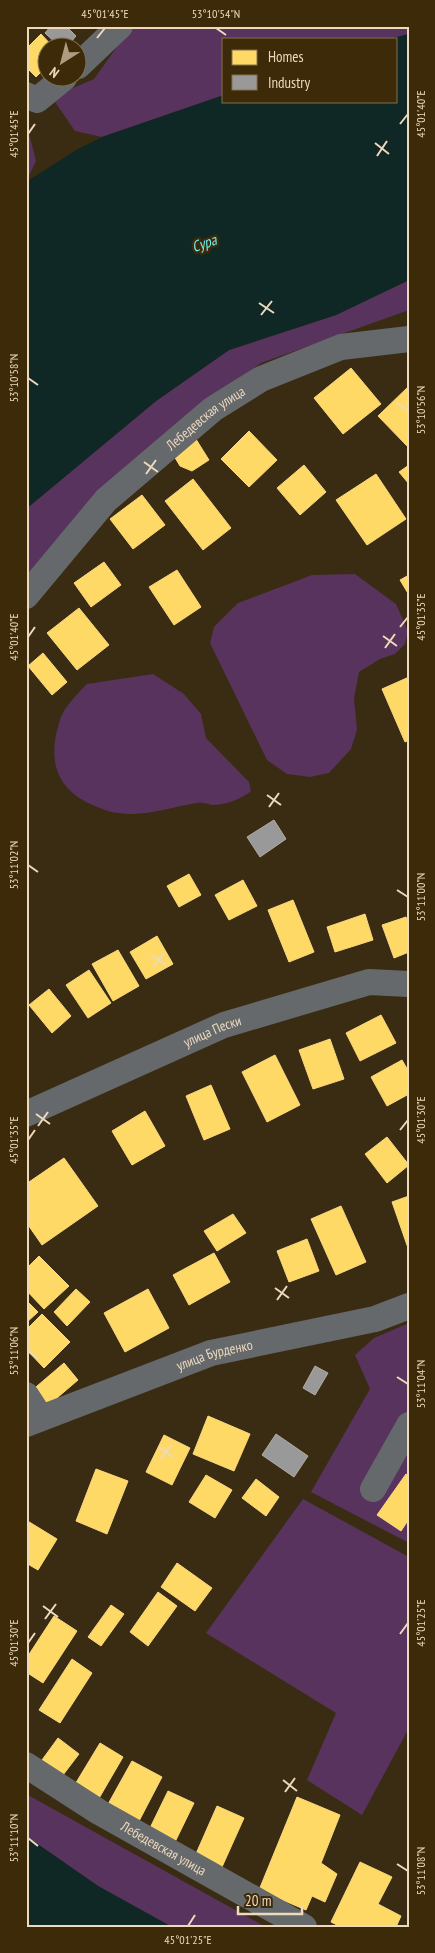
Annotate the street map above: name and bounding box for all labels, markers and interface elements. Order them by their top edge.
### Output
text: 45°01'45"E [81,6,129,21]
text: 53°10'54"N [192,6,240,21]
north arrow [38,38,88,88]
legend [222,38,398,102]
text: Homes [268,47,304,66]
text: N [46,63,63,82]
text: Industry [268,73,310,92]
text: 45°01'40"E [413,90,428,138]
text: 45°01'45"E [6,110,21,158]
water label: Сура [189,230,220,256]
text: 53°10'58"N [6,354,21,402]
street label: Лебедевская улица [161,382,248,455]
text: 53°10'56"N [413,386,428,434]
text: 45°01'35"E [413,593,428,641]
text: 45°01'40"E [6,613,21,661]
text: 53°11'02"N [6,841,21,889]
text: 53°11'00"N [413,873,428,921]
street label: улица Пески [180,1011,243,1051]
text: 45°01'30"E [413,1096,428,1144]
text: 45°01'35"E [6,1116,21,1164]
text: 53°11'06"N [6,1327,21,1375]
street label: улица Бурденко [174,1336,254,1374]
text: 53°11'04"N [413,1360,428,1408]
text: 45°01'25"E [413,1599,428,1647]
text: 45°01'30"E [6,1619,21,1667]
text: 53°11'10"N [6,1814,21,1862]
street label: Лебедевская улица [117,1817,210,1879]
text: 53°11'08"N [413,1847,428,1895]
scale bar [238,1883,301,1915]
text: 20 m [245,1891,271,1910]
text: 45°01'25"E [164,1932,212,1947]

